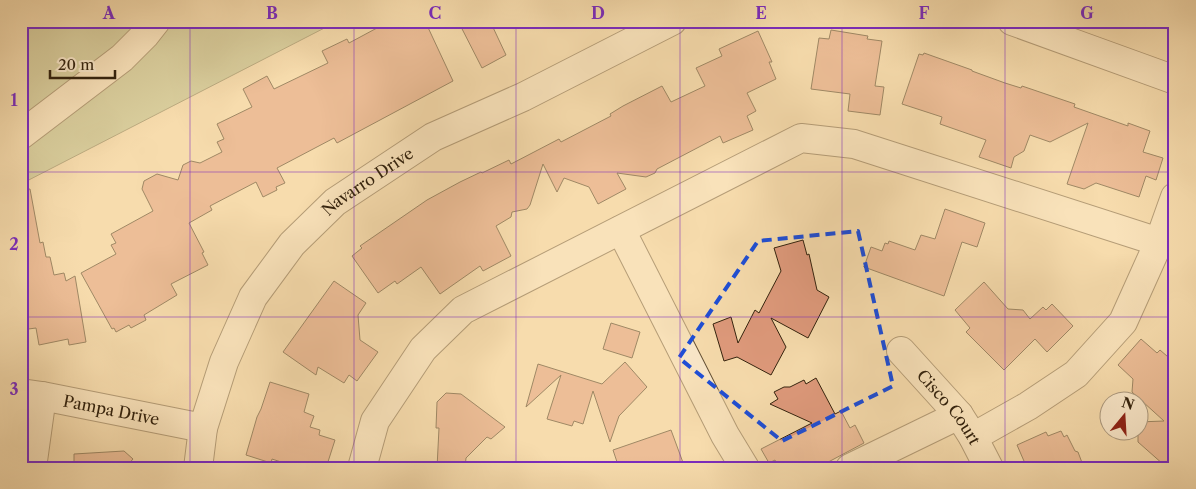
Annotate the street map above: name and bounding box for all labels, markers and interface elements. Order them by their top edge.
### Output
text: A [102,3,116,23]
text: B [266,3,278,23]
text: C [429,3,441,23]
text: D [591,3,605,23]
text: E [755,3,767,23]
text: F [919,3,930,23]
text: G [1080,3,1094,23]
scale bar [50,48,115,80]
text: 20 m [58,55,94,74]
text: 1 [10,90,18,110]
street label: Navarro Drive [317,143,417,220]
text: 2 [9,234,19,254]
street label: Cisco Court [913,365,985,448]
text: 3 [9,379,19,399]
street label: Pampa Drive [62,390,161,429]
north arrow [1098,392,1148,442]
text: N [1119,393,1137,414]

